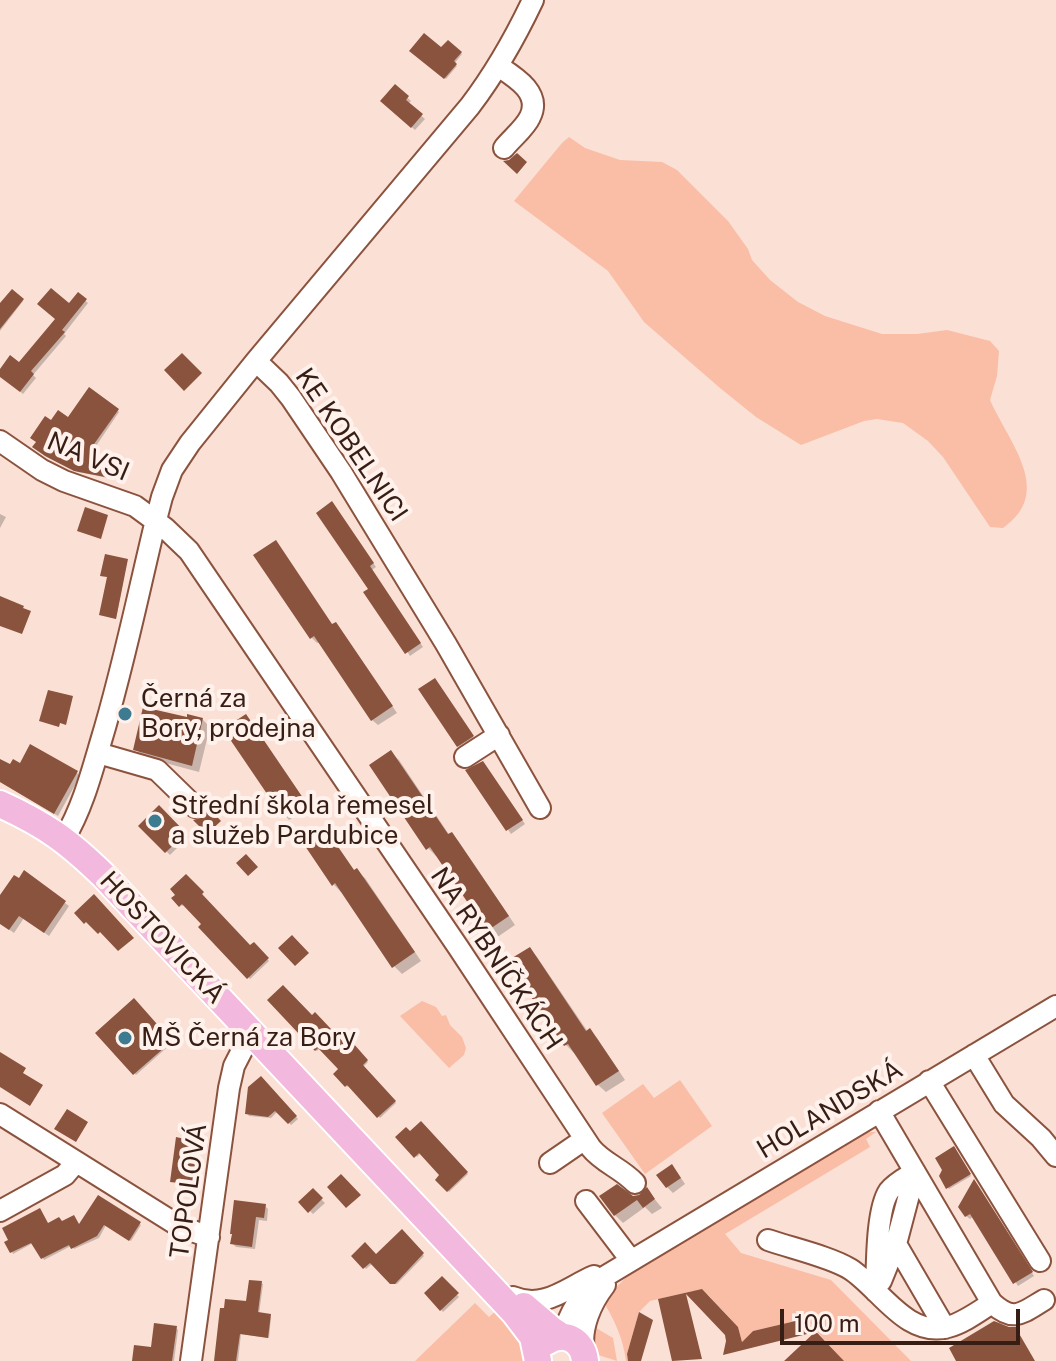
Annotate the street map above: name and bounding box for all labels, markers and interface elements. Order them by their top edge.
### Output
street label: KE KOBELNICI [288,362,414,528]
street label: NA VSI [42,426,134,488]
place label: Černá za Bory, prodejna [141,683,316,744]
marker: Černá za Bory, prodejna [116,705,134,723]
place label: Střední škola řemesel a služeb Pardubice [171,790,434,852]
marker: Střední škola řemesel a služeb Pardubice [146,812,164,830]
street label: NA RYBNÍČKÁCH [423,862,569,1056]
street label: HOSTOVICKÁ [93,866,231,1010]
place label: MŠ Černá za Bory [141,1022,356,1054]
marker: MŠ Černá za Bory [116,1029,134,1047]
street label: HOLANDSKÁ [752,1054,908,1166]
street label: TOPOLOVÁ [164,1121,214,1261]
scale bar [784,1293,1024,1343]
text: 100 m [794,1309,860,1337]

